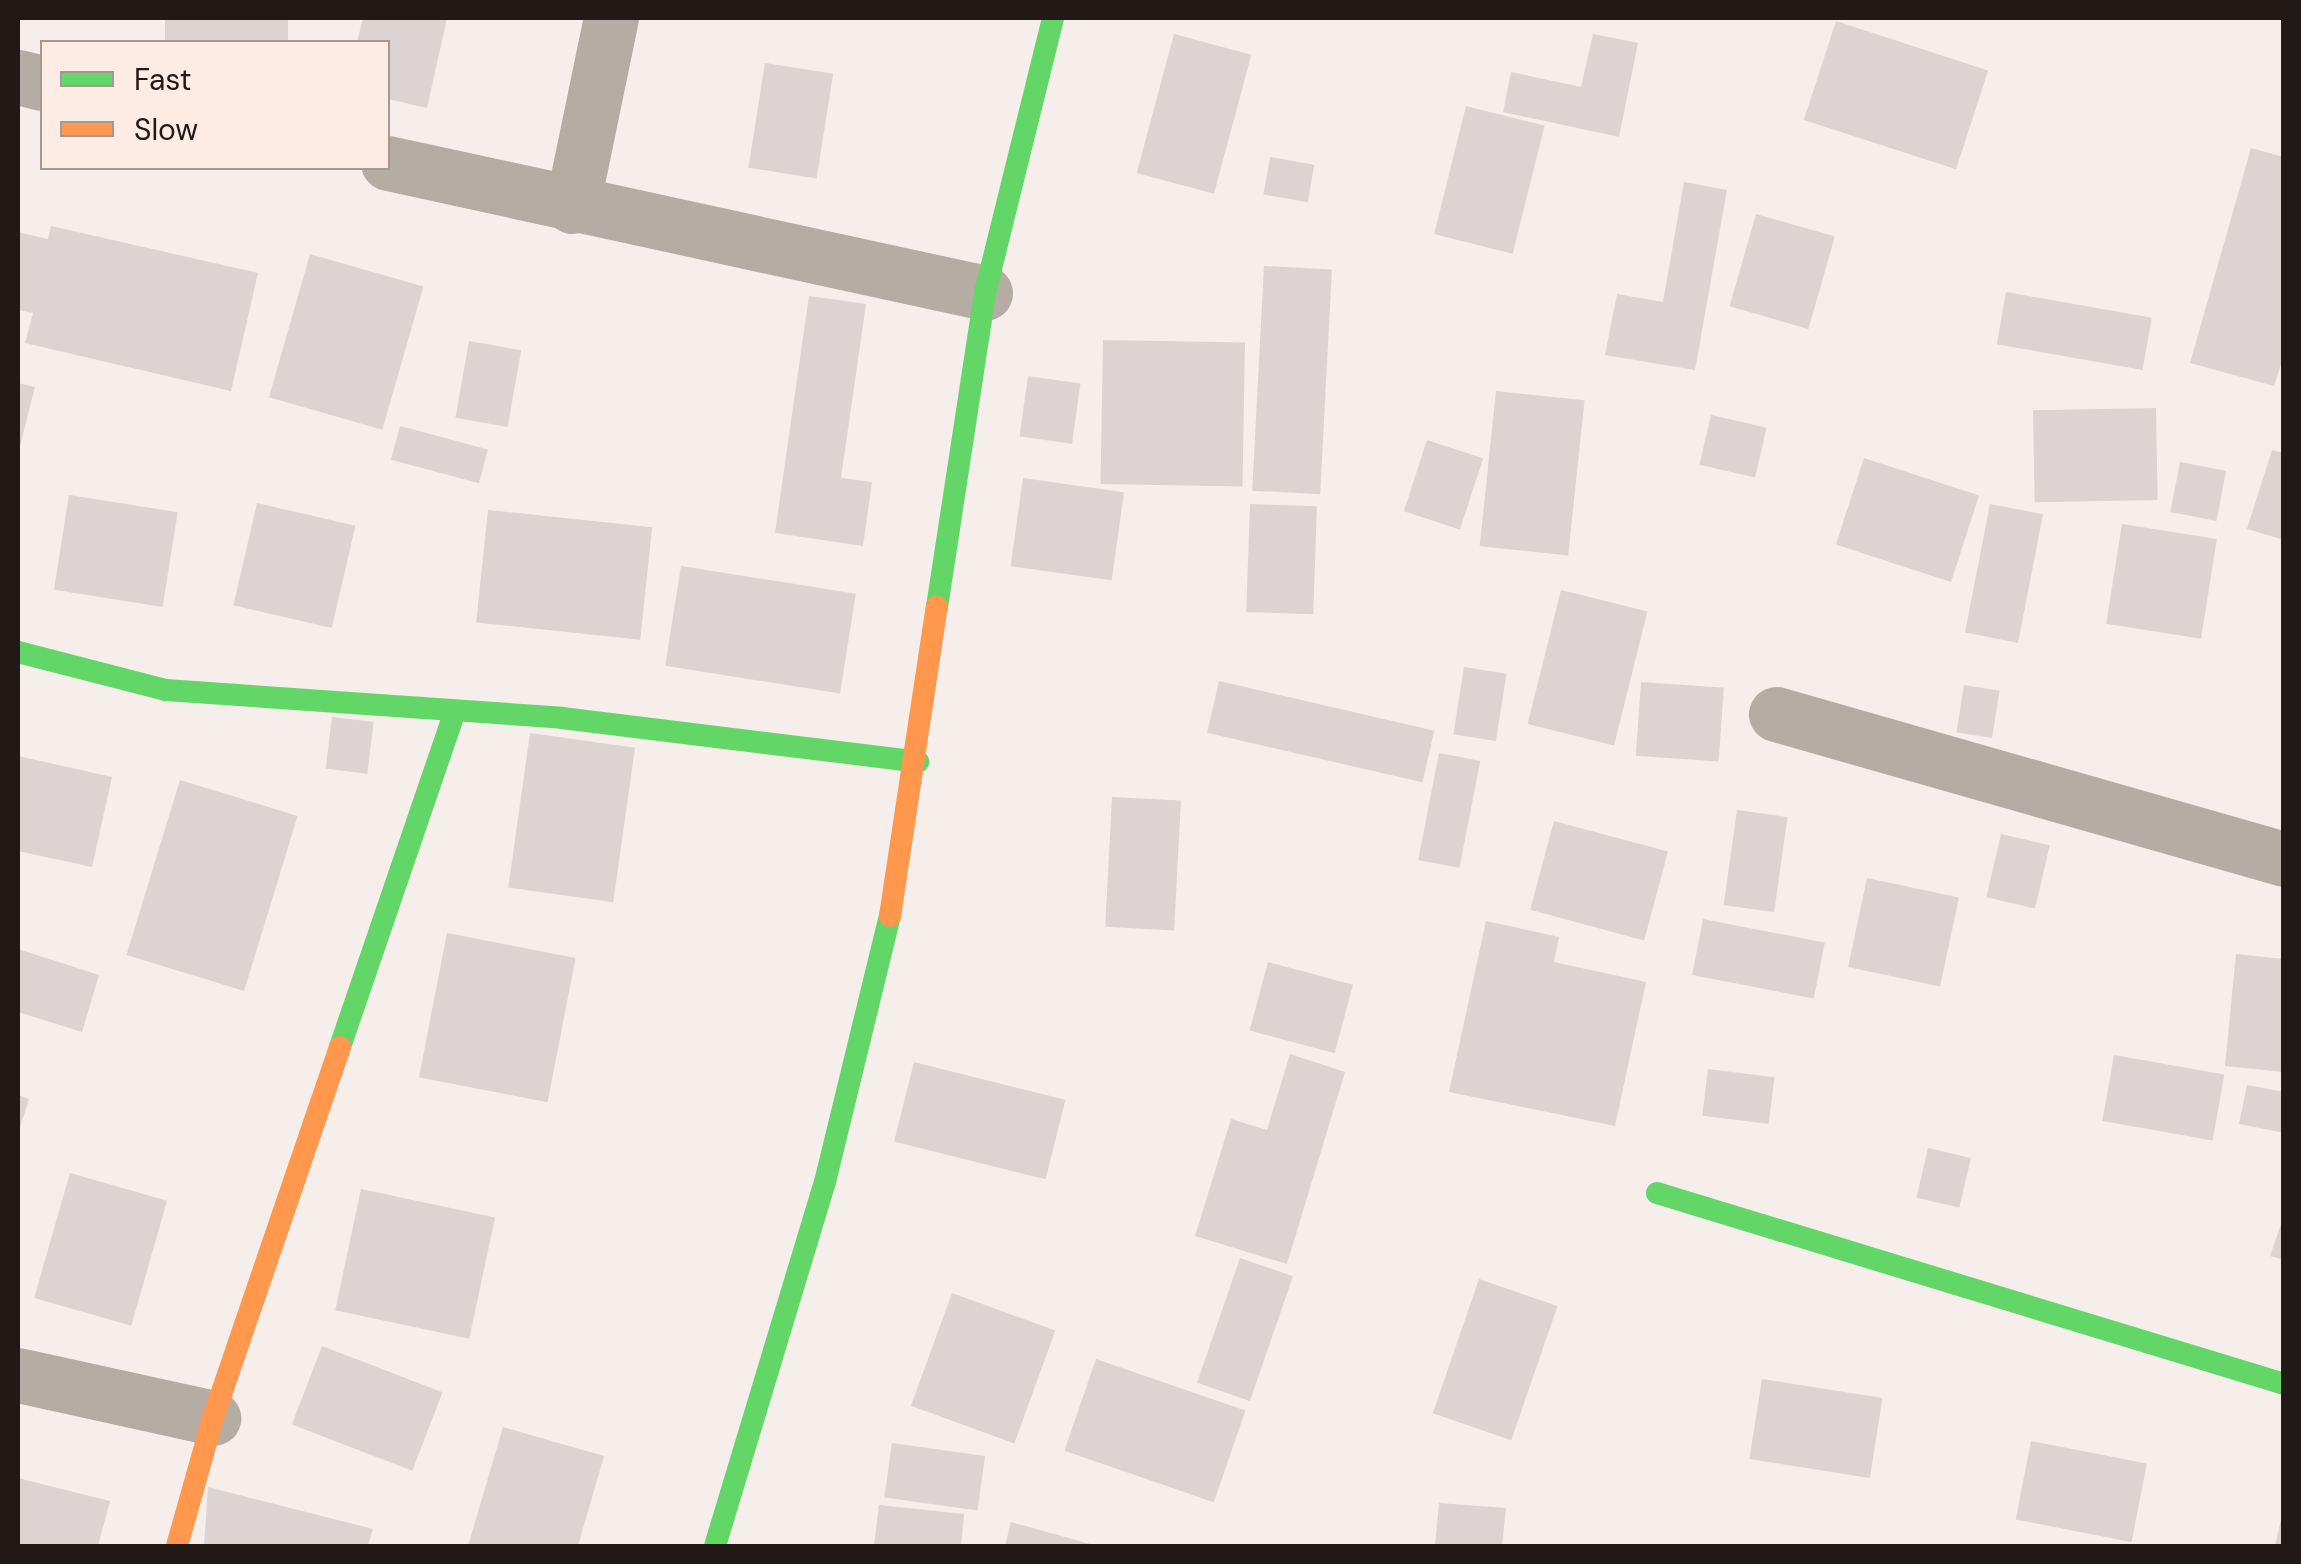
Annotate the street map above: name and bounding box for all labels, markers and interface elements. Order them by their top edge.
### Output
legend [40,40,390,170]
text: Fast [134,60,192,99]
text: Slow [134,110,198,149]

